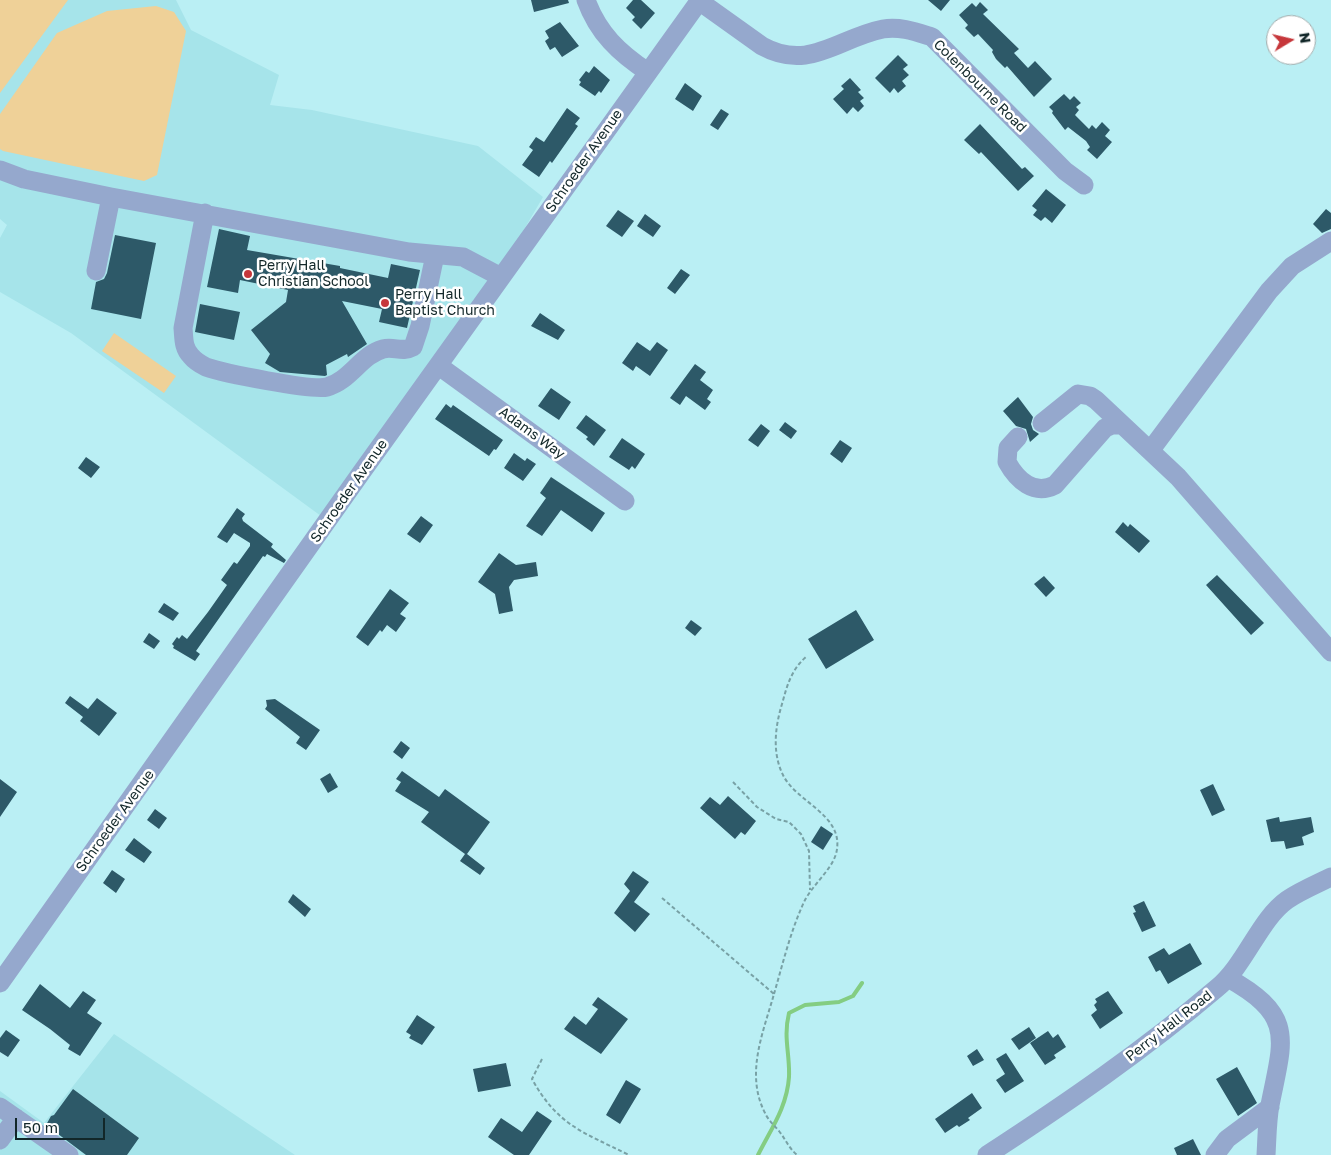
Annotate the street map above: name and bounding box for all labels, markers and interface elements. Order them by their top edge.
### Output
north arrow [1266,15,1316,65]
text: N [1296,31,1315,44]
street label: Colenbourne Road [930,36,1030,136]
street label: Schroeder Avenue [542,106,626,216]
place label: Perry Hall Christian School [258,258,369,290]
marker: Perry Hall Christian School [242,268,254,280]
place label: Perry Hall Baptist Church [395,287,495,320]
marker: Perry Hall Baptist Church [379,297,391,309]
street label: Adams Way [496,403,568,463]
street label: Schroeder Avenue [307,436,391,546]
street label: Schroeder Avenue [72,767,158,875]
street label: Perry Hall Road [1122,987,1216,1065]
scale bar [18,1108,108,1140]
text: 50 m [23,1118,58,1136]

